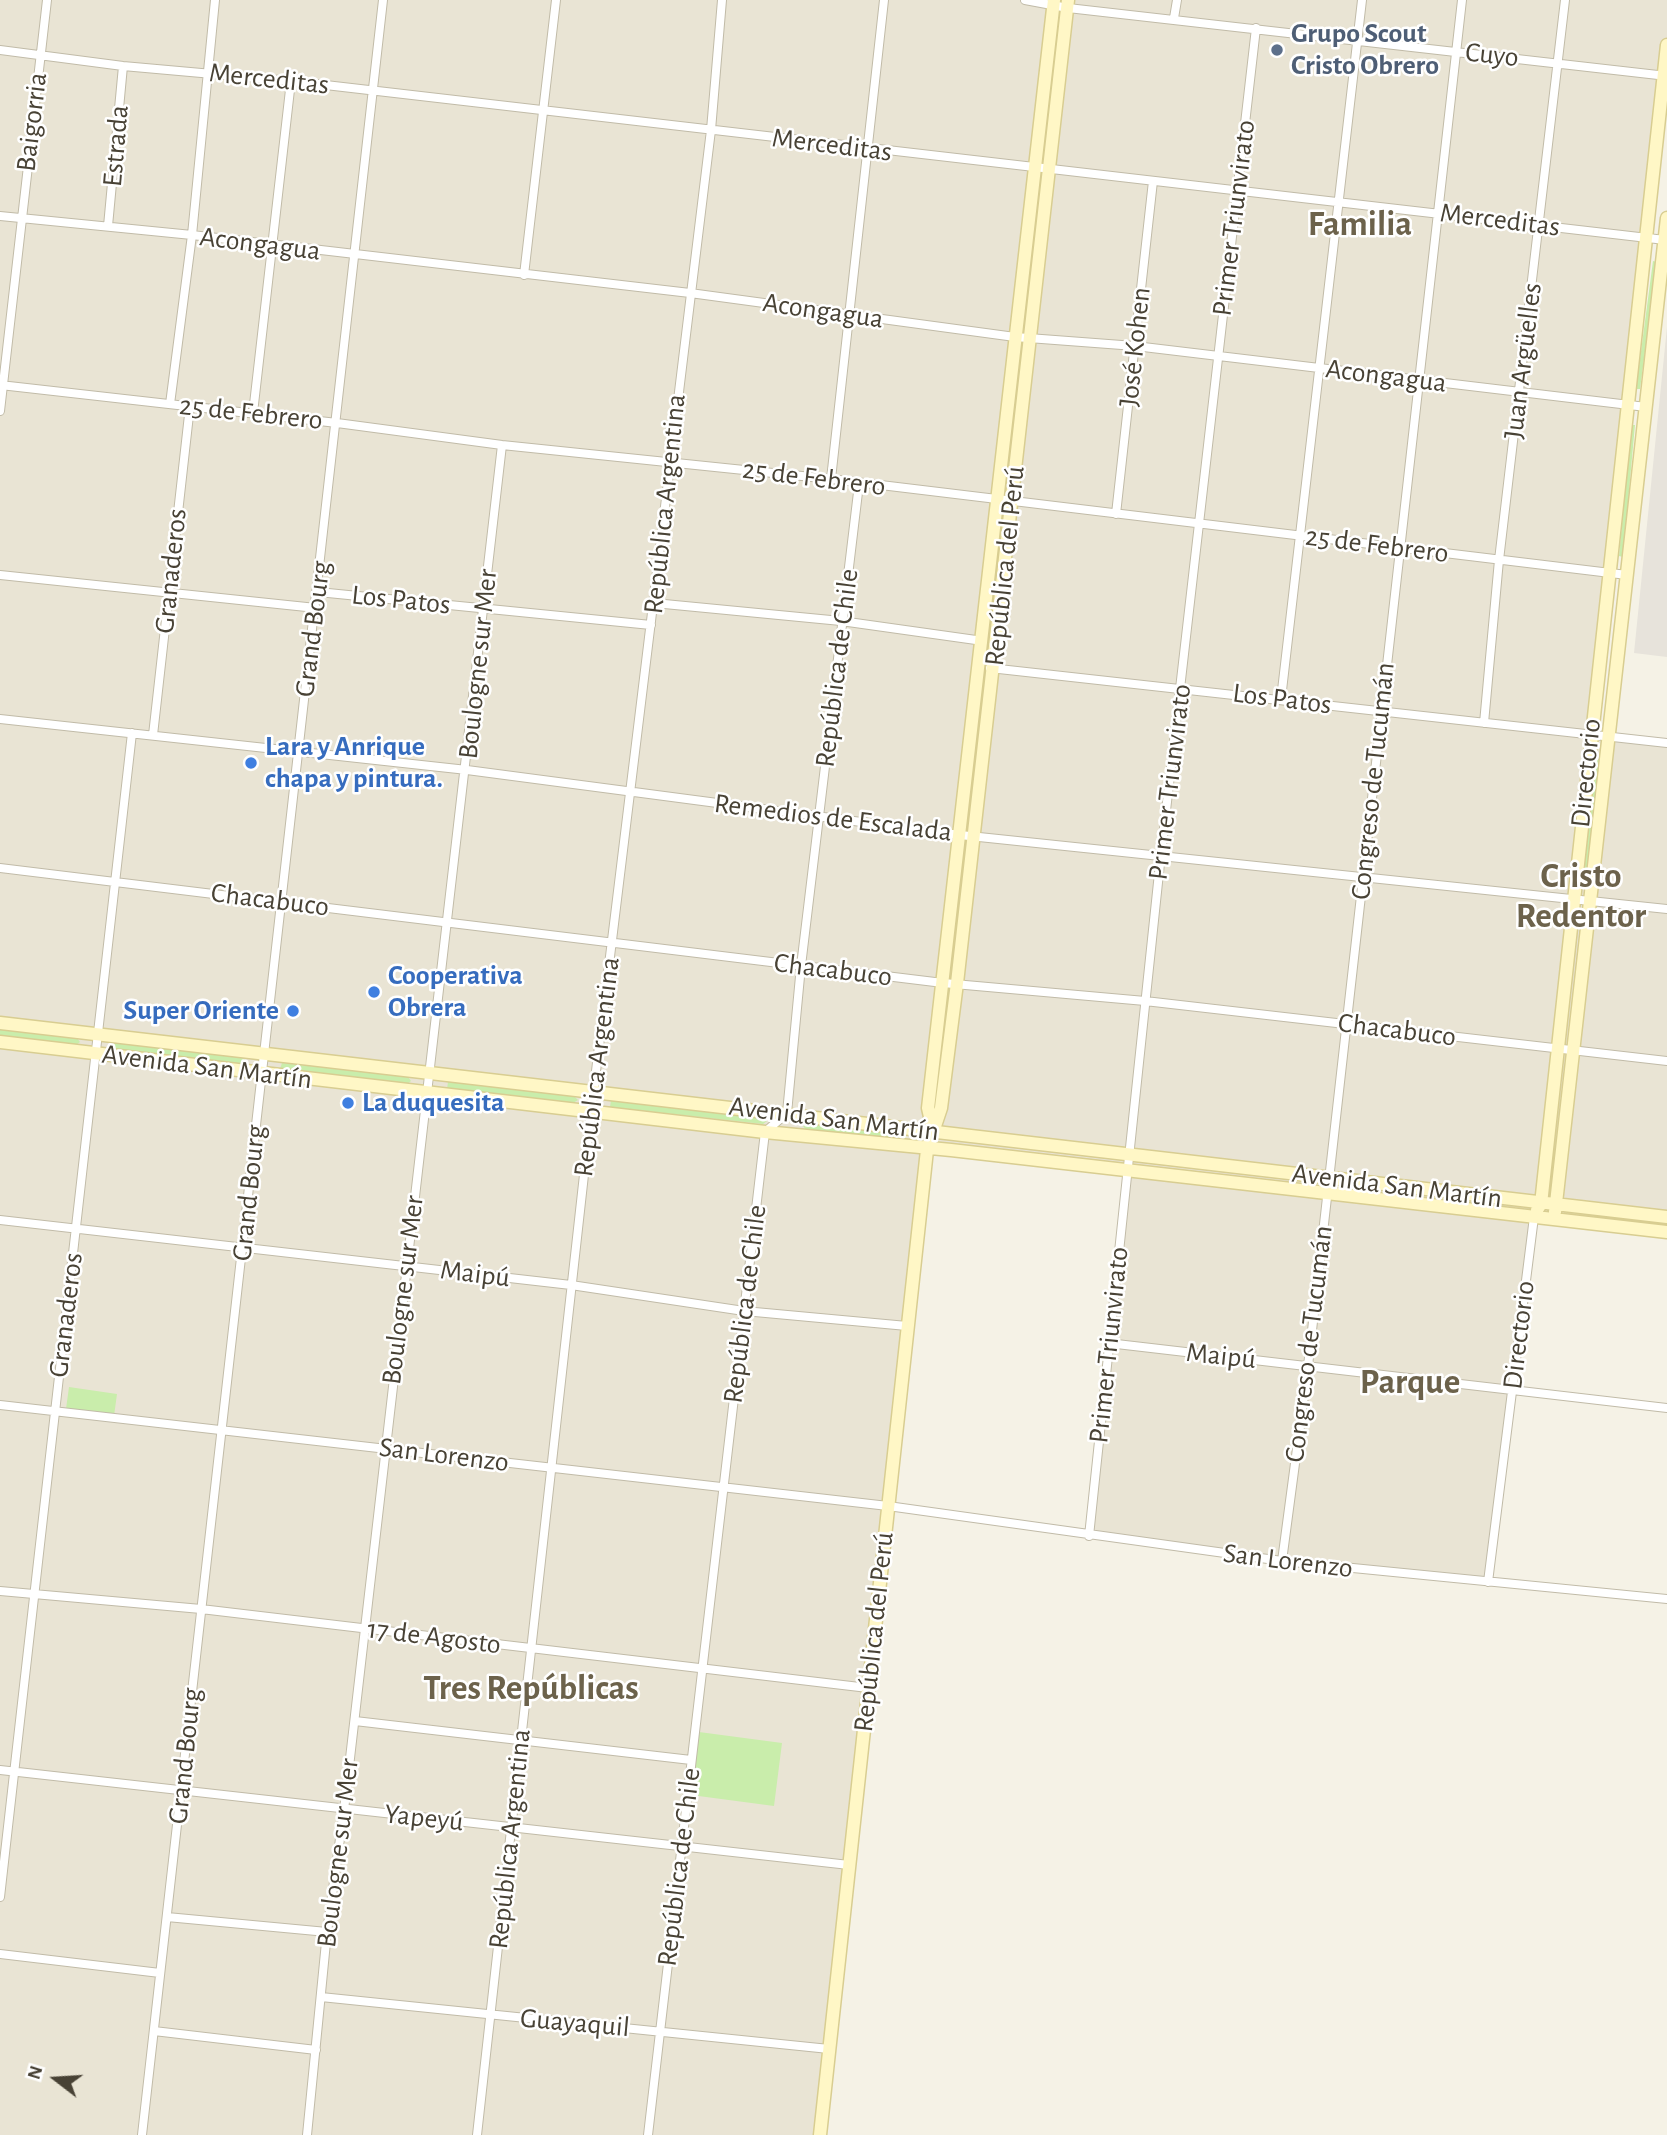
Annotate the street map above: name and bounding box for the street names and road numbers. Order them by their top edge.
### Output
street label: Cuyo [1464,35,1520,75]
street label: Merceditas [207,56,331,102]
street label: Baigorria [9,70,55,174]
street label: Estrada [96,104,136,188]
street label: Primer Triunvirato [1205,118,1263,318]
street label: Merceditas [770,121,894,169]
street label: Merceditas [1438,196,1562,244]
street label: Acongagua [198,220,322,268]
street label: Juan Argüelles [1497,281,1549,441]
street label: Acongagua [761,286,885,336]
street label: José Kohen [1112,286,1158,408]
street label: Acongagua [1324,352,1448,400]
street label: 25 de Febrero [178,389,324,437]
street label: República Argentina [637,392,693,616]
street label: 25 de Febrero [741,453,887,503]
street label: República del Perú [978,464,1032,668]
street label: Granaderos [148,507,194,635]
street label: 25 de Febrero [1304,520,1450,570]
street label: Grand Bourg [288,559,338,699]
street label: Boulogne sur Mer [451,567,505,761]
street label: República de Chile [808,567,866,769]
street label: Los Patos [350,578,452,622]
street label: Congreso de Tucumán [1344,661,1402,901]
street label: Los Patos [1231,676,1333,722]
street label: Primer Triunvirato [1141,682,1199,882]
street label: Directorio [1564,717,1608,829]
street label: Remedios de Escalada [712,787,954,849]
street label: Chacabuco [209,876,331,924]
street label: Chacabuco [772,946,894,994]
street label: República Argentina [567,955,627,1179]
street label: Chacabuco [1336,1006,1458,1054]
street label: Avenida San Martín [100,1037,314,1097]
street label: Avenida San Martín [727,1089,941,1149]
street label: Grand Bourg [225,1123,273,1263]
street label: Avenida San Martín [1290,1156,1504,1216]
street label: Boulogne sur Mer [375,1193,431,1387]
street label: República de Chile [716,1203,774,1405]
street label: Congreso de Tucumán [1278,1224,1340,1464]
street label: Primer Triunvirato [1082,1245,1136,1445]
street label: Granaderos [42,1251,90,1379]
street label: Maipú [438,1253,512,1295]
street label: Directorio [1496,1279,1542,1391]
street label: Maipú [1184,1336,1258,1376]
street label: San Lorenzo [377,1430,511,1480]
street label: República del Perú [847,1530,901,1734]
street label: San Lorenzo [1221,1536,1355,1586]
street label: 17 de Agosto [365,1612,503,1662]
street label: Grand Bourg [161,1686,209,1826]
street label: República Argentina [482,1727,538,1951]
street label: Boulogne sur Mer [310,1756,366,1950]
street label: República de Chile [650,1766,708,1968]
street label: Yapeyú [383,1797,465,1839]
street label: Guayaquil [519,2001,631,2045]

